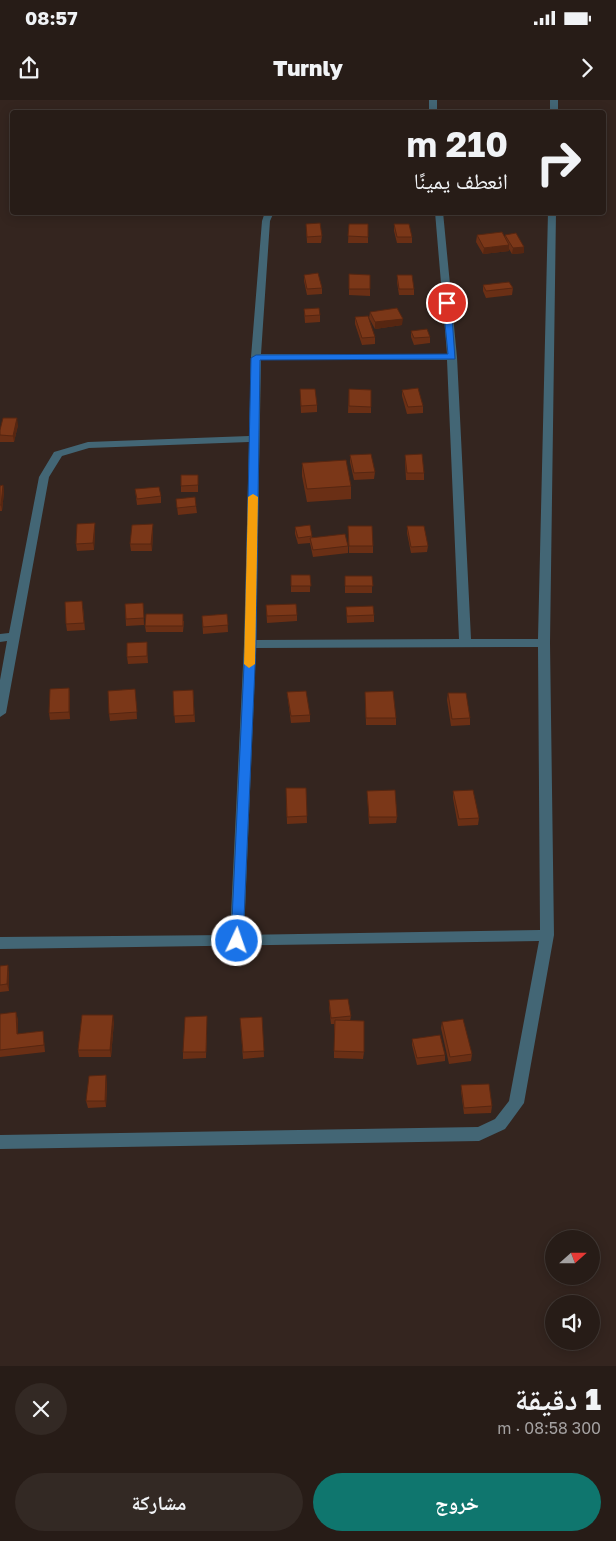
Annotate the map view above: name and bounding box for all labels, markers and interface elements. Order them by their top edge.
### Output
text: 08:57 [25,6,78,29]
icon: share [15,54,43,82]
text: Turnly [273,54,343,81]
icon: forward [573,54,601,82]
text: 210 m [406,123,508,165]
icon: right [526,130,591,195]
text: انعطف يمينًا [414,167,508,194]
pin [426,282,468,324]
icon: arrive [433,289,461,317]
position arrow [210,914,262,966]
north arrow [545,1230,600,1285]
map controls [545,1230,600,1350]
button: sound [545,1295,600,1350]
text: 1 دقيقة [515,1381,601,1417]
button: close [15,1383,67,1435]
text: 300 m · 08:58 [497,1418,601,1438]
button: مشاركة [15,1473,303,1531]
button: خروج [313,1473,601,1531]

